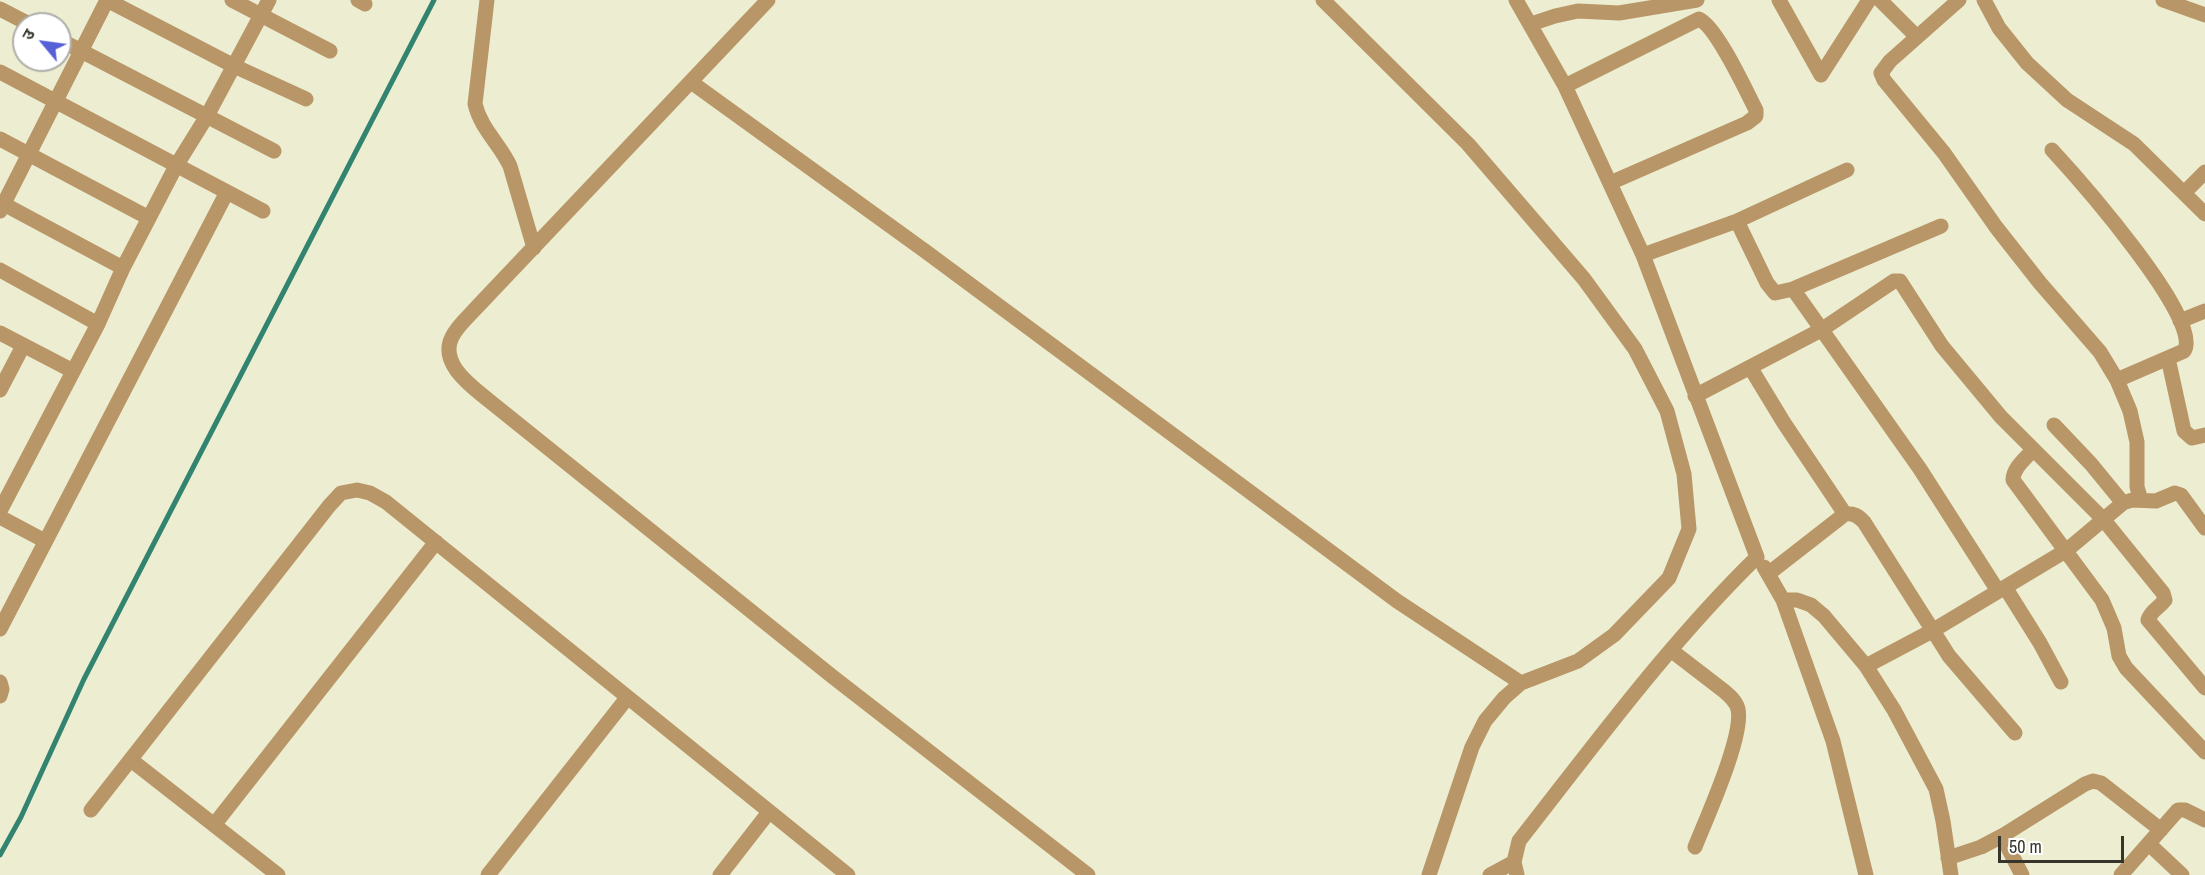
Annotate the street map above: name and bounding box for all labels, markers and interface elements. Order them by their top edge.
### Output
north arrow [12,12,72,72]
text: उ [16,25,40,44]
scale bar [2001,824,2127,862]
text: 50 m [2009,834,2042,859]

